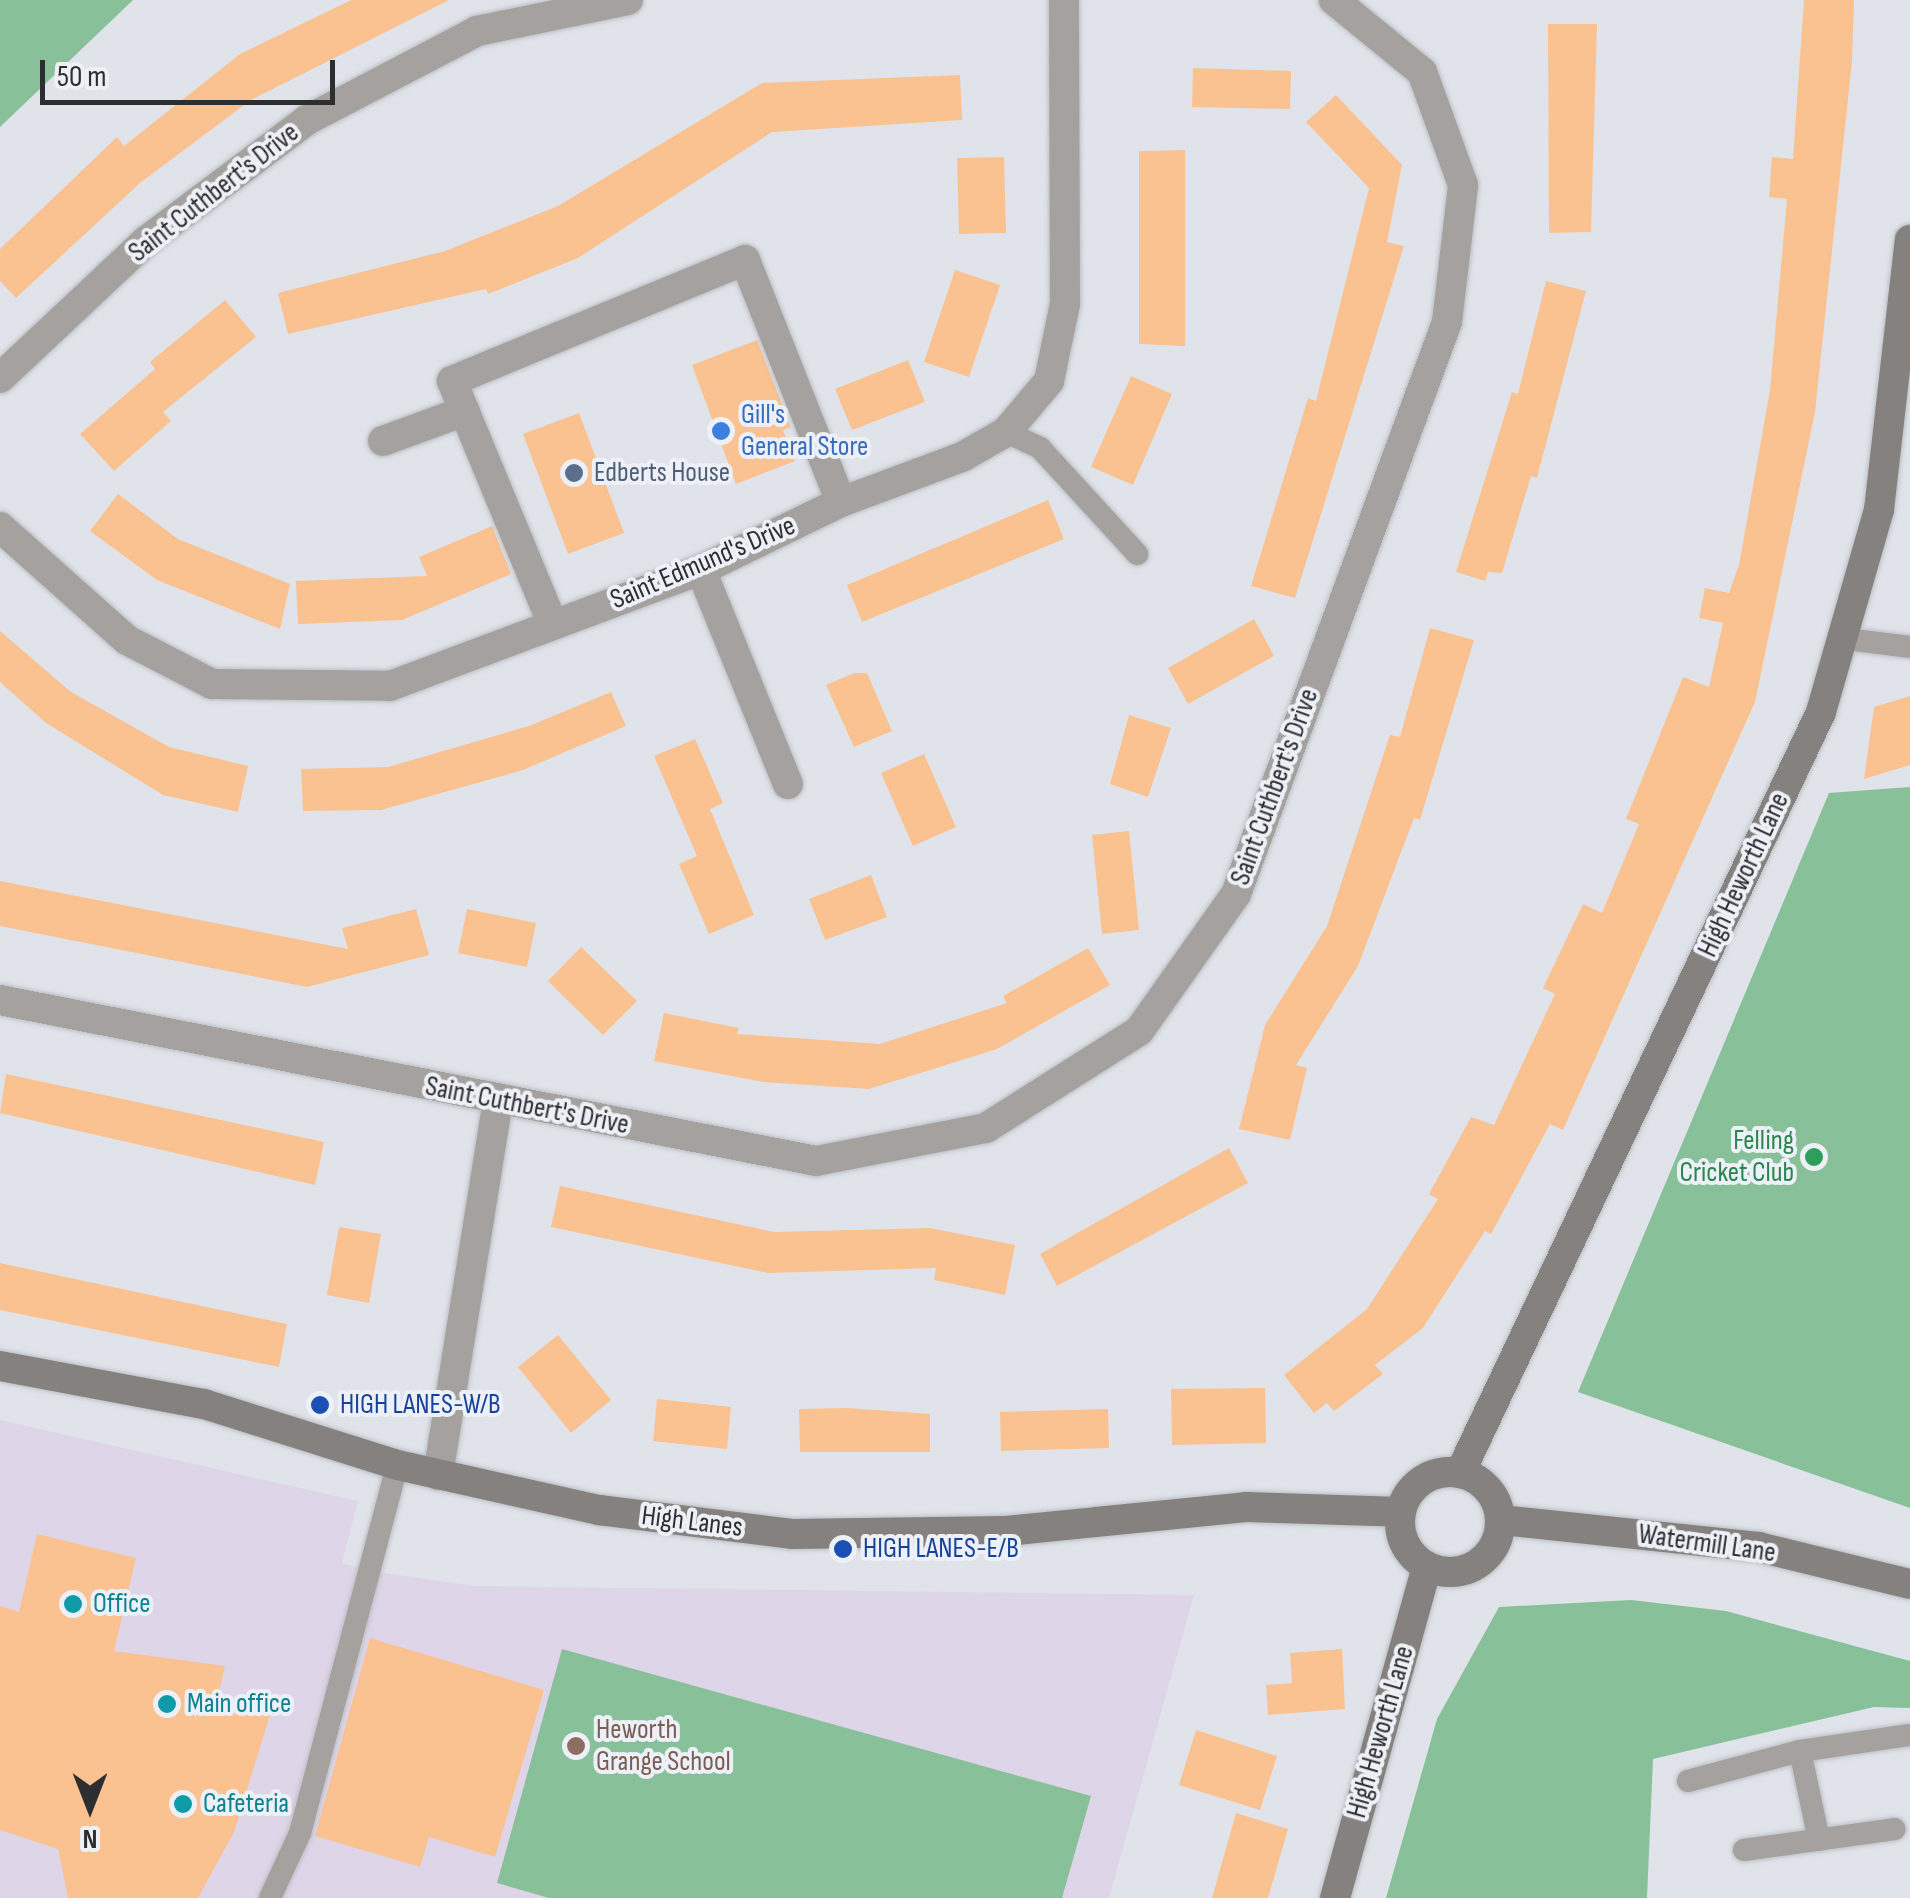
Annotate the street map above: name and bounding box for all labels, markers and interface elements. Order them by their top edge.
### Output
scale bar [45,40,340,102]
text: 50 m [57,59,106,95]
street label: Saint Cuthbert's Drive [122,116,306,270]
place label: Gill's General Store [741,398,868,464]
marker: Gill's General Store [710,420,732,442]
place label: Edberts House [594,456,730,490]
marker: Edberts House [563,462,585,484]
street label: Saint Edmund's Drive [606,509,800,617]
street label: Saint Cuthbert's Drive [1224,684,1326,890]
street label: High Heworth Lane [1691,788,1797,962]
street label: Saint Cuthbert's Drive [422,1070,632,1142]
place label: Felling Cricket Club [1680,1124,1794,1190]
marker: Felling Cricket Club [1803,1146,1825,1168]
place label: HIGH LANES-W/B [340,1388,501,1422]
marker: HIGH LANES-W/B [309,1394,331,1416]
street label: High Lanes [640,1499,744,1545]
street label: Watermill Lane [1636,1518,1778,1570]
place label: HIGH LANES-E/B [863,1532,1019,1566]
marker: HIGH LANES-E/B [832,1538,854,1560]
place label: Office [93,1587,150,1621]
marker: Office [62,1593,84,1615]
street label: High Heworth Lane [1340,1642,1422,1822]
place label: Main office [187,1687,291,1721]
marker: Main office [156,1693,178,1715]
place label: Heworth Grange School [596,1713,731,1779]
marker: Heworth Grange School [565,1735,587,1757]
north arrow [40,1758,140,1858]
place label: Cafeteria [203,1787,289,1821]
marker: Cafeteria [172,1793,194,1815]
text: N [83,1822,97,1855]

